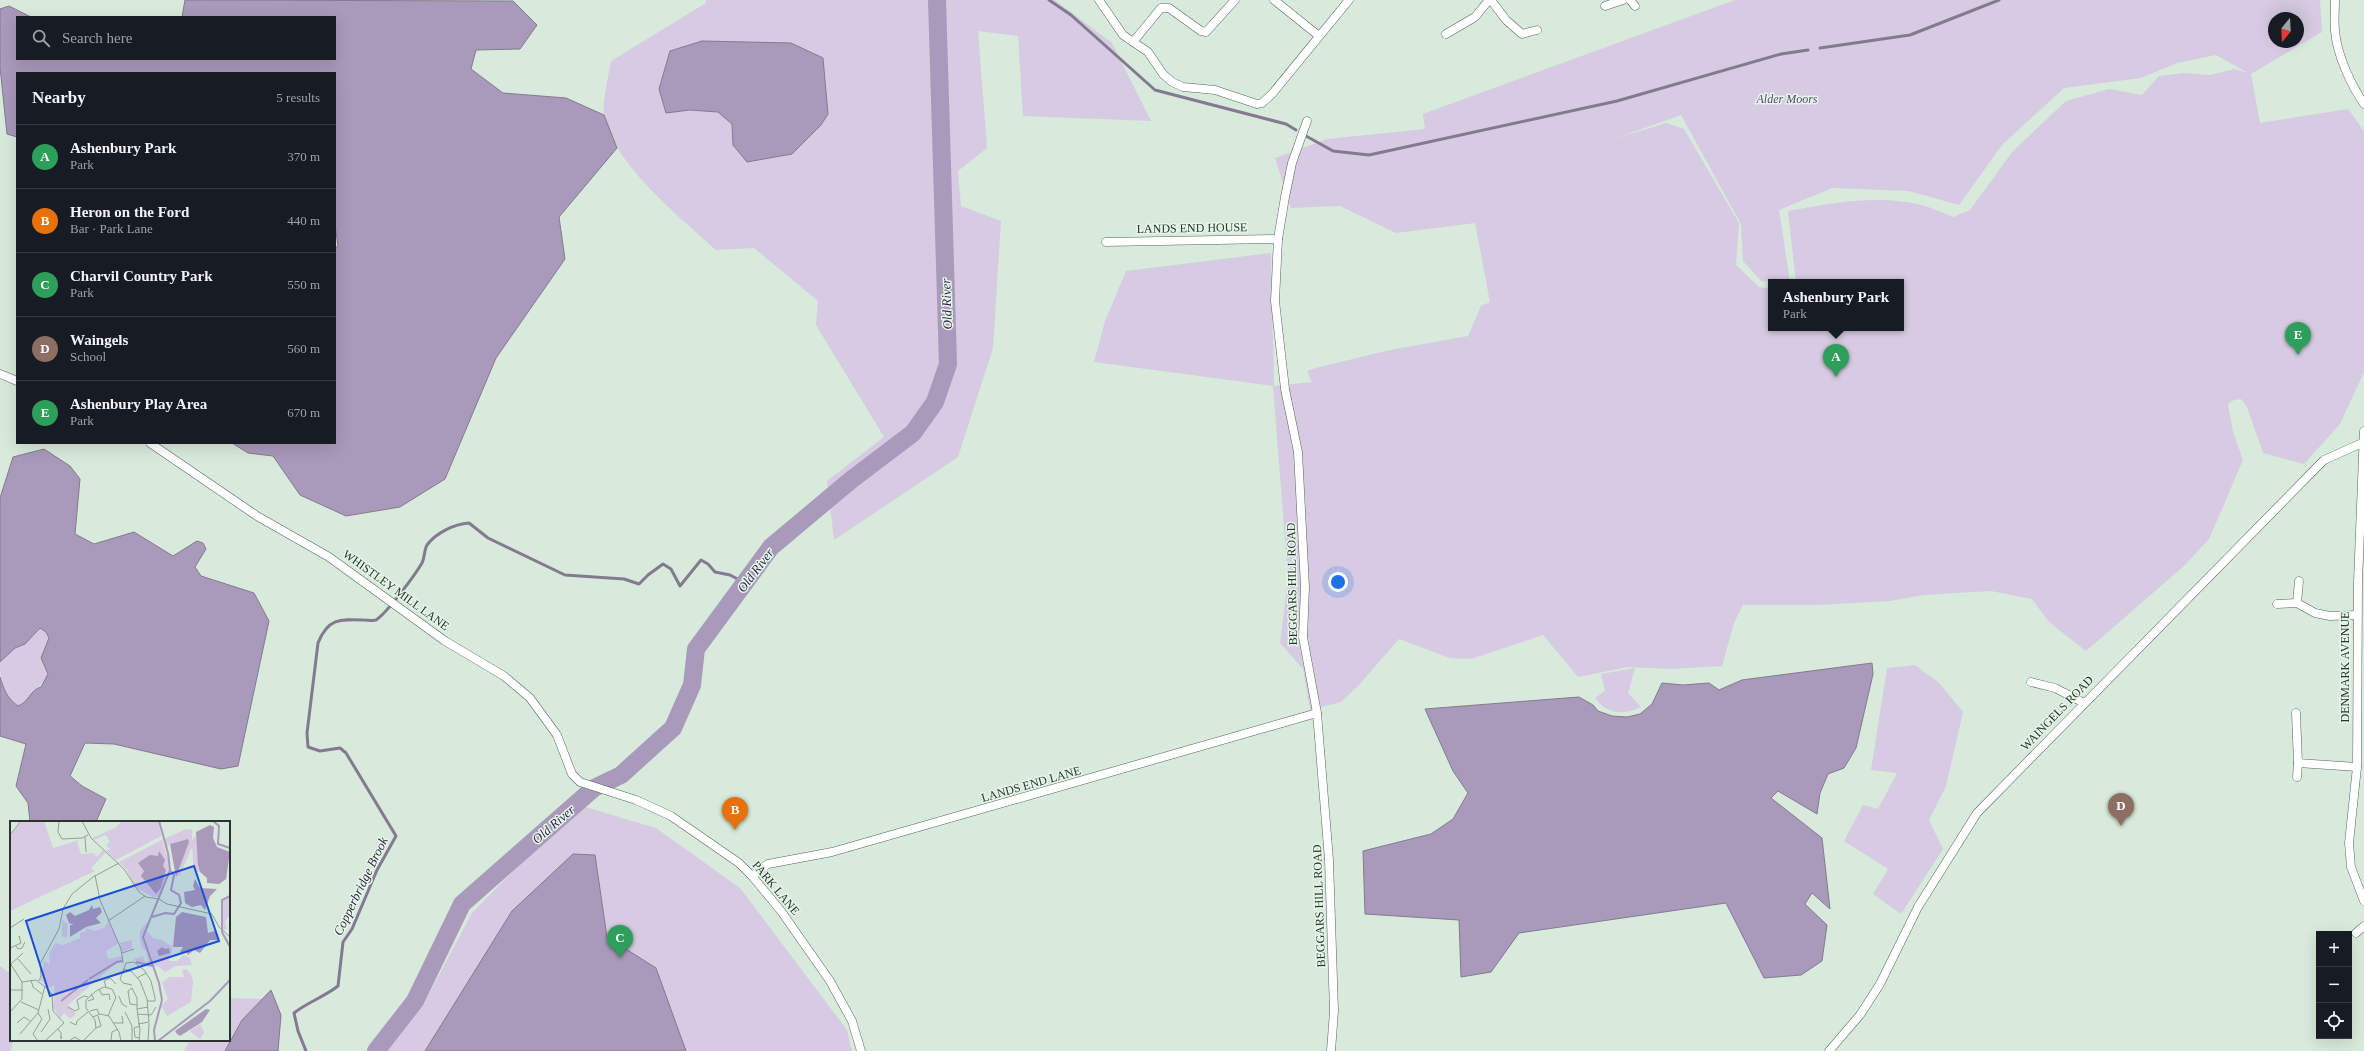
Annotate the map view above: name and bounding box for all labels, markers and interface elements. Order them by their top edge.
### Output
north arrow [2268,12,2304,48]
search box [16,16,336,60]
icon: search [30,27,52,49]
text: Search here [62,30,132,46]
text: Nearby [32,88,86,107]
text: 5 results [276,90,320,105]
park label: Alder Moors [1756,92,1818,106]
text: Ashenbury Park [70,140,176,156]
text: A [40,149,50,164]
text: 370 m [287,149,320,164]
text: Park [70,157,94,172]
text: Heron on the Ford [70,204,189,220]
text: B [41,213,49,228]
text: 440 m [287,213,320,228]
street label: LANDS END HOUSE [1137,220,1247,236]
text: Bar · Park Lane [70,221,153,236]
text: Charvil Country Park [70,268,213,284]
text: C [40,277,50,292]
text: 550 m [287,277,320,292]
water label: Old River [938,277,955,330]
popup [1768,279,1904,331]
text: Park [70,285,94,300]
text: Ashenbury Park [1783,289,1889,305]
text: Park [1783,306,1807,321]
pin: E [2285,322,2311,355]
text: Waingels [70,332,128,348]
text: D [40,341,50,356]
text: 560 m [287,341,320,356]
pin: A [1823,344,1849,377]
text: School [70,349,106,364]
text: Ashenbury Play Area [70,396,207,412]
text: E [41,405,49,420]
text: 670 m [287,405,320,420]
text: Park [70,413,94,428]
street label: BEGGARS HILL ROAD [1284,522,1300,646]
water label: Old River [734,545,777,595]
street label: WHISTLEY MILL LANE [340,547,452,633]
your location [1328,572,1348,592]
street label: DENMARK AVENUE [2338,612,2352,722]
street label: WAINGELS ROAD [2018,673,2096,753]
street label: LANDS END LANE [980,763,1082,805]
pin: D [2108,793,2134,826]
pin: B [722,797,748,830]
water label: Old River [529,801,578,847]
inset map [10,821,230,1041]
water label: Copperbridge Brook [330,834,391,938]
street label: BEGGARS HILL ROAD [1310,844,1328,968]
street label: PARK LANE [749,858,803,918]
pin: C [607,925,633,958]
map controls [2316,931,2352,1039]
button: + [2316,931,2352,967]
button: − [2316,967,2352,1003]
button: locate [2316,1003,2352,1039]

